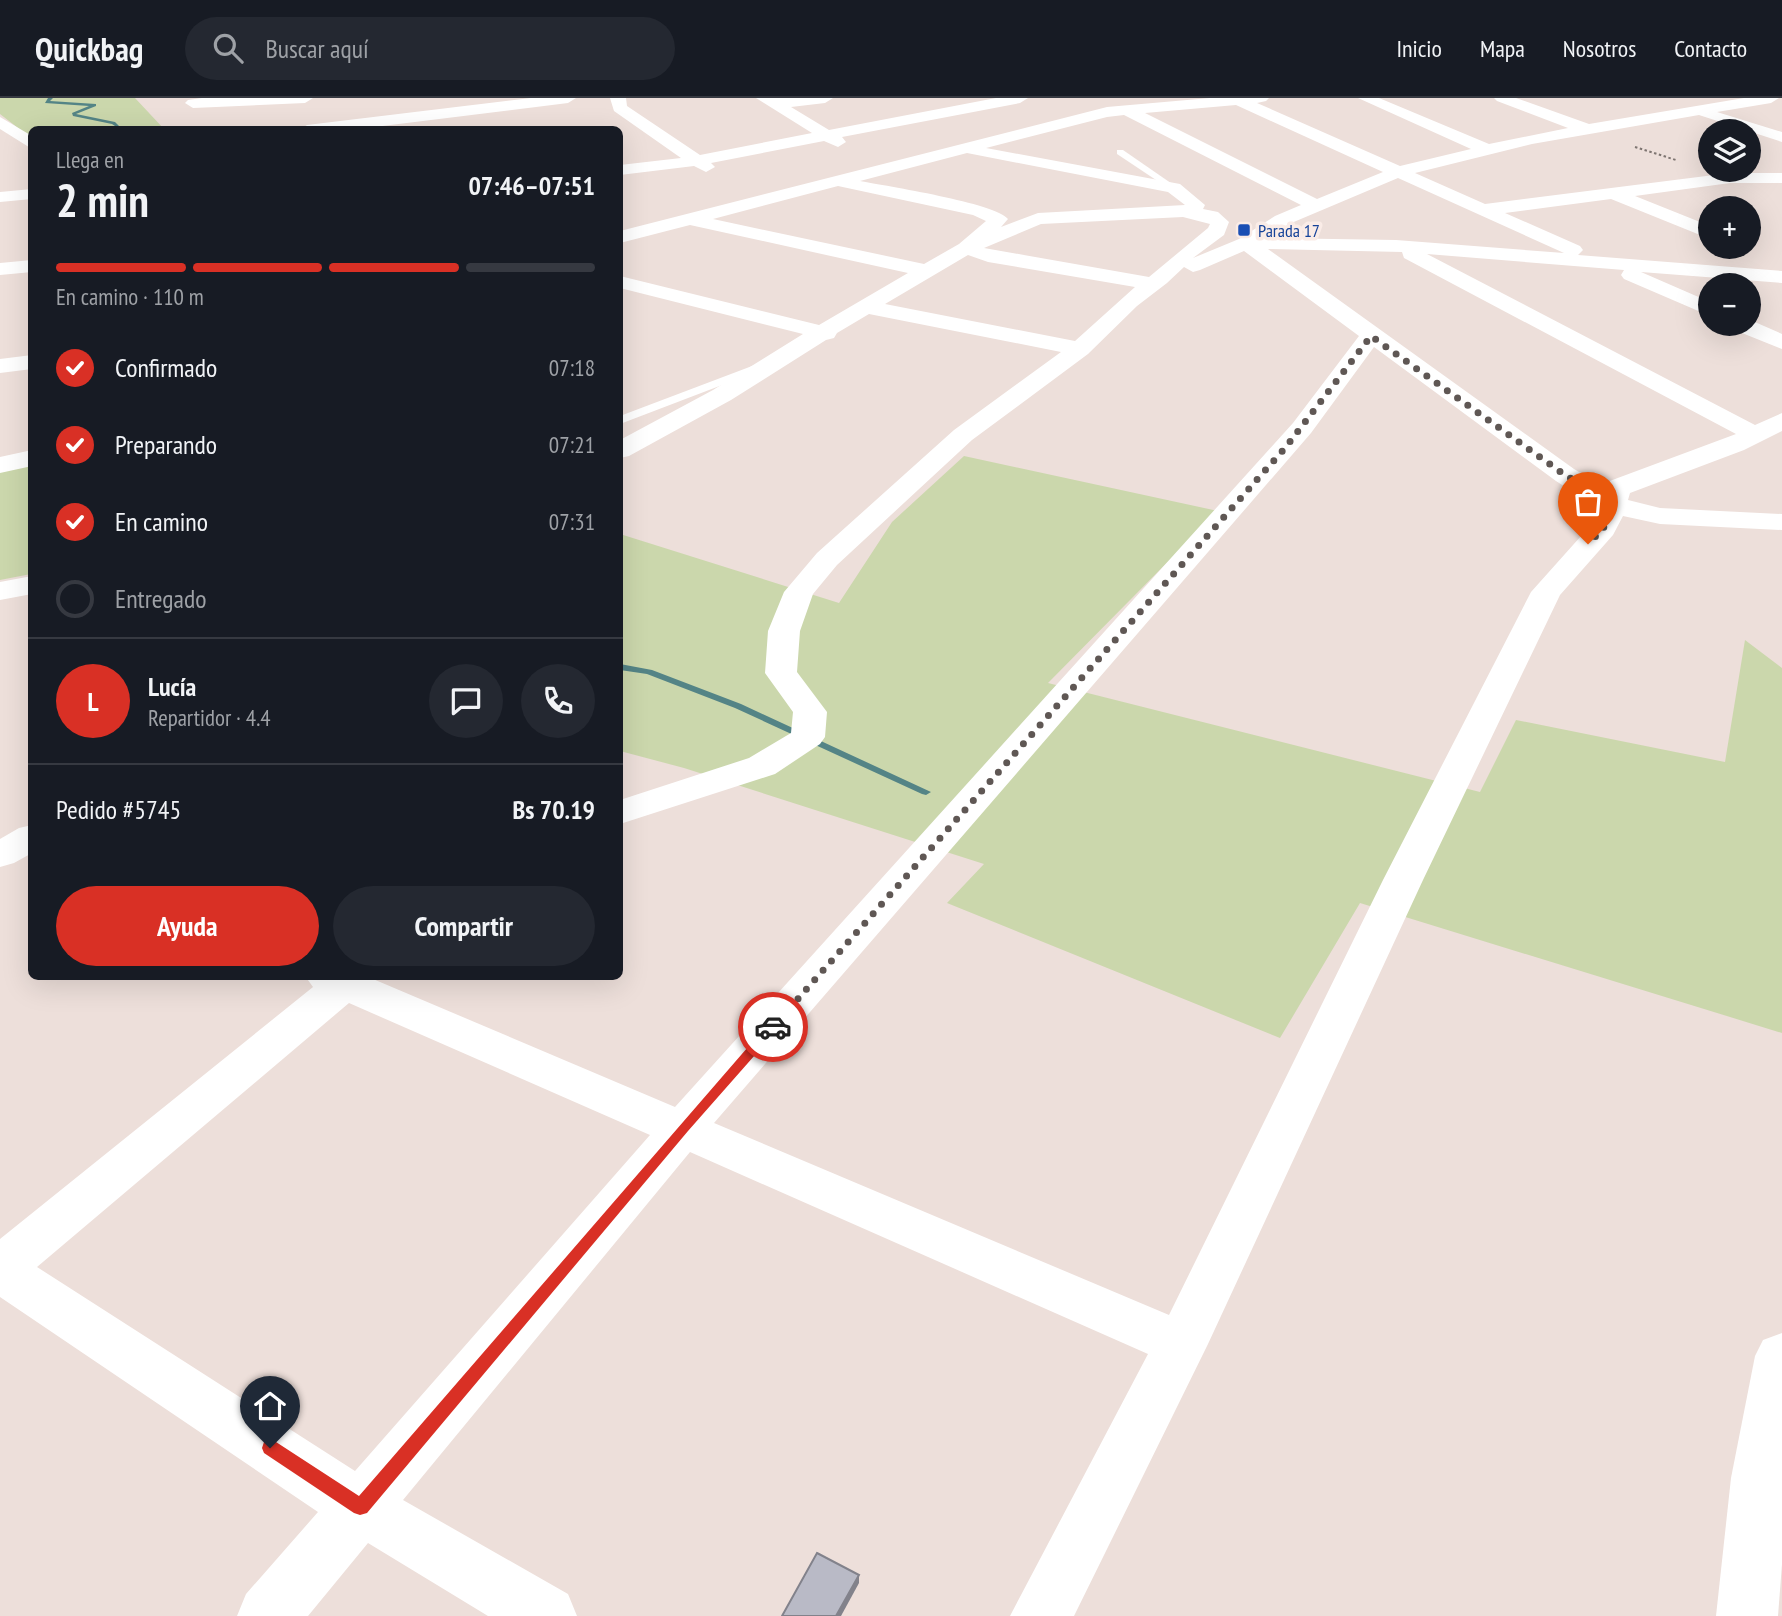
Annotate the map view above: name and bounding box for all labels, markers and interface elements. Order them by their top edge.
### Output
search box [185,17,675,80]
text: Quickbag [35,27,143,70]
icon: search [209,29,247,67]
text: Buscar aquí [265,32,369,65]
text: Inicio [1396,33,1442,64]
text: Mapa [1480,33,1525,64]
text: Nosotros [1563,33,1636,64]
text: Contacto [1674,33,1747,64]
map controls [1698,119,1761,336]
button: layers [1698,119,1761,182]
text: Llega en [56,145,124,174]
text: 07:46–07:51 [468,169,595,202]
text: 2 min [56,170,149,230]
button: + [1698,196,1761,259]
place label: Parada 17 [1258,219,1320,242]
marker: Parada 17 [1236,222,1252,238]
button: − [1698,273,1761,336]
text: En camino · 110 m [56,282,204,311]
icon: check [56,349,94,387]
text: Confirmado [115,351,217,384]
text: 07:18 [549,353,595,382]
icon: check [56,426,94,464]
text: Preparando [115,428,217,461]
text: 07:21 [549,430,595,459]
pin [1558,472,1618,544]
icon: bag [1569,483,1607,521]
icon: check [56,503,94,541]
text: En camino [115,505,208,538]
text: 07:31 [549,507,595,536]
text: Entregado [115,582,207,615]
button: chat [429,664,503,738]
button: phone [521,664,595,738]
text: Lucía [148,670,196,703]
text: L [87,685,99,718]
text: Repartidor · 4.4 [148,703,271,732]
text: Pedido #5745 [56,793,181,826]
text: Bs 70.19 [513,793,595,826]
button: Ayuda [56,886,319,966]
button: Compartir [333,886,595,966]
courier [738,992,808,1062]
icon: car [754,1008,792,1046]
pin [240,1376,300,1448]
icon: home [251,1387,289,1425]

